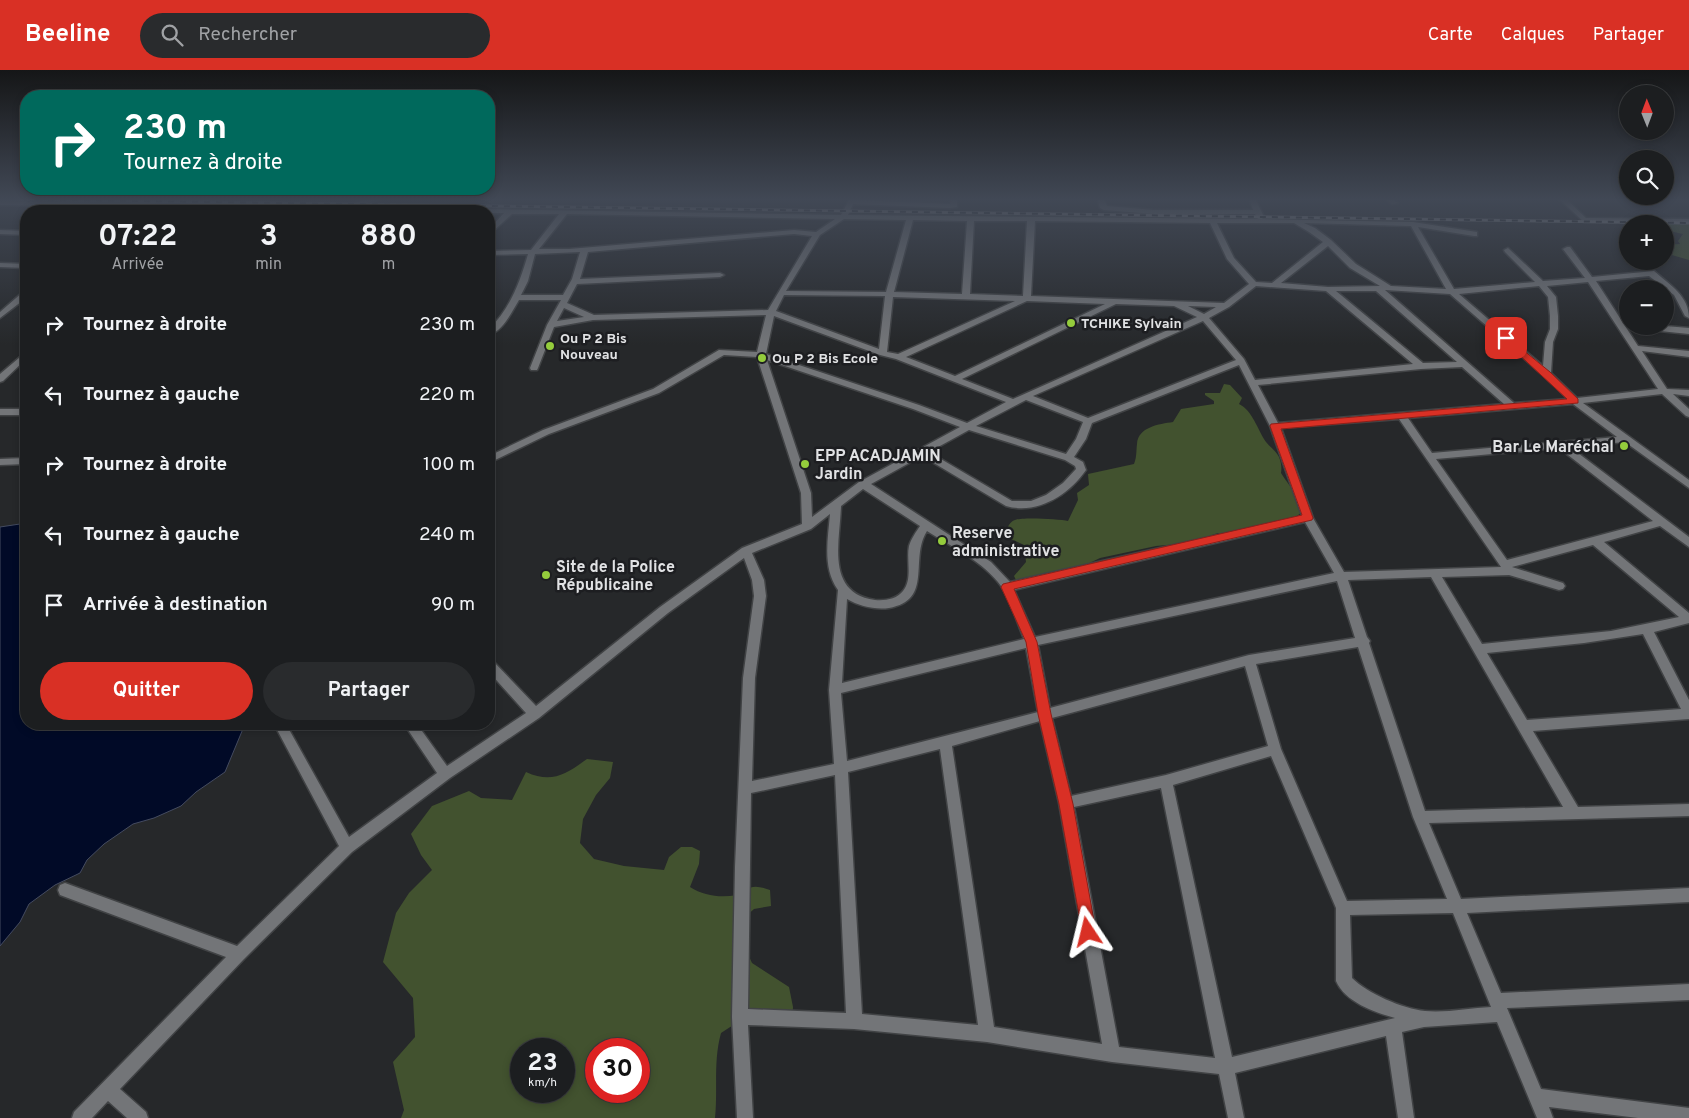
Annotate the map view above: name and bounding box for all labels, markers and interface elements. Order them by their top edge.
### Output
search box [140,13,490,58]
text: Beeline [25,20,110,50]
icon: search [158,21,186,49]
text: Rechercher [198,23,297,47]
text: Carte [1428,24,1473,47]
text: Calques [1501,24,1565,47]
text: Partager [1593,24,1664,47]
north arrow [1619,85,1674,140]
map controls [1619,85,1674,335]
text: 230 m [123,107,227,151]
icon: right [40,110,105,175]
text: Tournez à droite [123,150,283,177]
button: search [1619,150,1674,205]
button: + [1619,215,1674,270]
text: 07:22 [98,219,177,256]
text: 3 [260,219,278,256]
text: 880 [360,219,417,256]
text: Arrivée [111,255,164,275]
text: min [255,255,282,275]
text: m [382,255,395,275]
button: − [1619,280,1674,335]
icon: right [40,311,68,339]
text: Tournez à droite [83,313,227,337]
text: 230 m [419,313,475,337]
place label: TCHIKE Sylvain [1081,316,1182,333]
marker: TCHIKE Sylvain [1065,317,1077,329]
pin [1485,317,1527,359]
icon: arrive [1492,324,1520,352]
place label: Ou P 2 Bis Nouveau [560,331,627,364]
marker: Ou P 2 Bis Nouveau [544,340,556,352]
place label: Ou P 2 Bis Ecole [772,351,878,368]
marker: Ou P 2 Bis Ecole [756,352,768,364]
icon: left [40,381,68,409]
text: Tournez à gauche [83,383,240,407]
text: 220 m [419,383,475,407]
place label: Bar Le Maréchal [1492,438,1614,458]
marker: Bar Le Maréchal [1618,440,1630,452]
place label: EPP ACADJAMIN Jardin [815,447,941,485]
icon: right [40,451,68,479]
text: Tournez à droite [83,453,227,477]
text: 100 m [423,453,475,477]
marker: EPP ACADJAMIN Jardin [799,458,811,470]
icon: left [40,521,68,549]
text: Tournez à gauche [83,523,240,547]
text: 240 m [419,523,475,547]
place label: Reserve administrative [952,524,1059,562]
marker: Reserve administrative [936,535,948,547]
place label: Site de la Police Républicaine [556,558,675,596]
marker: Site de la Police Républicaine [540,569,552,581]
icon: arrive [40,591,68,619]
text: Arrivée à destination [83,593,268,617]
text: 90 m [431,593,475,617]
button: Quitter [40,662,253,720]
button: Partager [263,662,475,720]
position arrow [1061,905,1113,957]
speed limit sign: 30 [585,1038,650,1103]
text: 23 [527,1048,558,1080]
text: km/h [528,1075,557,1091]

